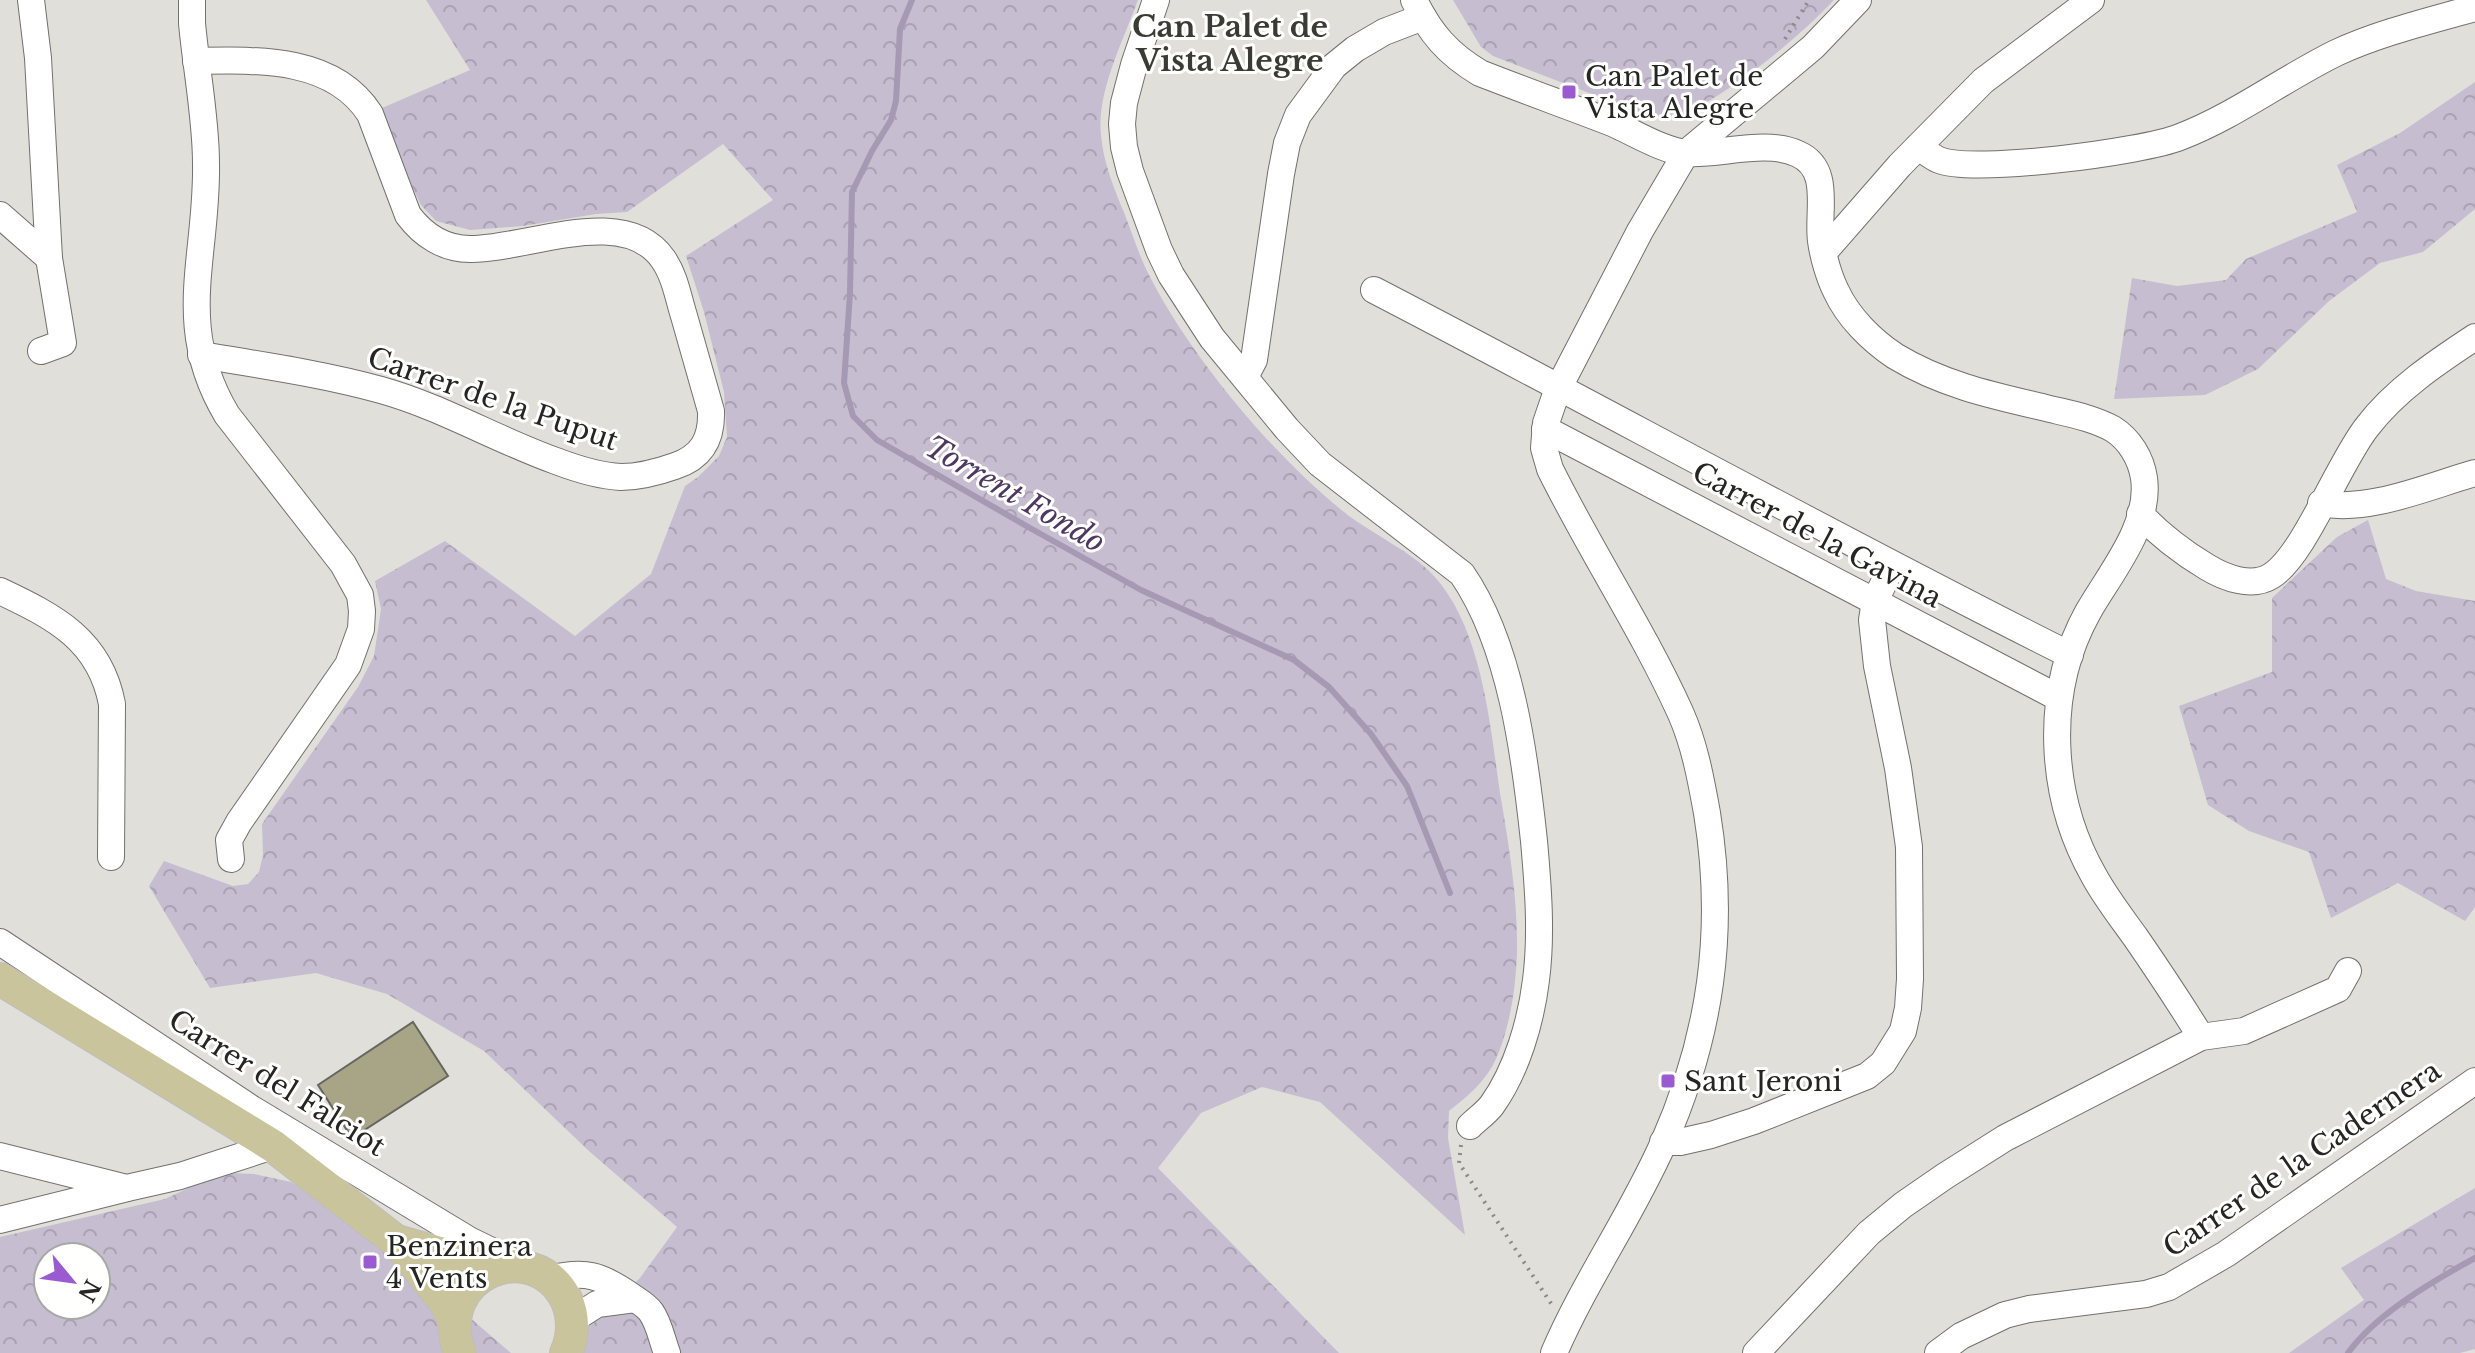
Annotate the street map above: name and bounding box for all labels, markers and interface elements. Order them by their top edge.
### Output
district label: Can Palet de Vista Alegre [1132,8,1328,79]
place label: Can Palet de Vista Alegre [1584,59,1763,126]
marker: Can Palet de Vista Alegre [1560,83,1578,101]
street label: Carrer de la Puput [363,340,623,458]
water label: Torrent Fondo [918,428,1112,560]
street label: Carrer de la Gavina [1686,454,1948,616]
street label: Carrer del Falciot [162,1002,392,1164]
street label: Carrer de la Cadernera [2157,1053,2448,1265]
place label: Sant Jeroni [1684,1064,1842,1099]
marker: Sant Jeroni [1659,1072,1677,1090]
place label: Benzinera 4 Vents [386,1229,533,1296]
north arrow [32,1241,112,1321]
marker: Benzinera 4 Vents [361,1253,379,1271]
text: N [72,1275,106,1306]

